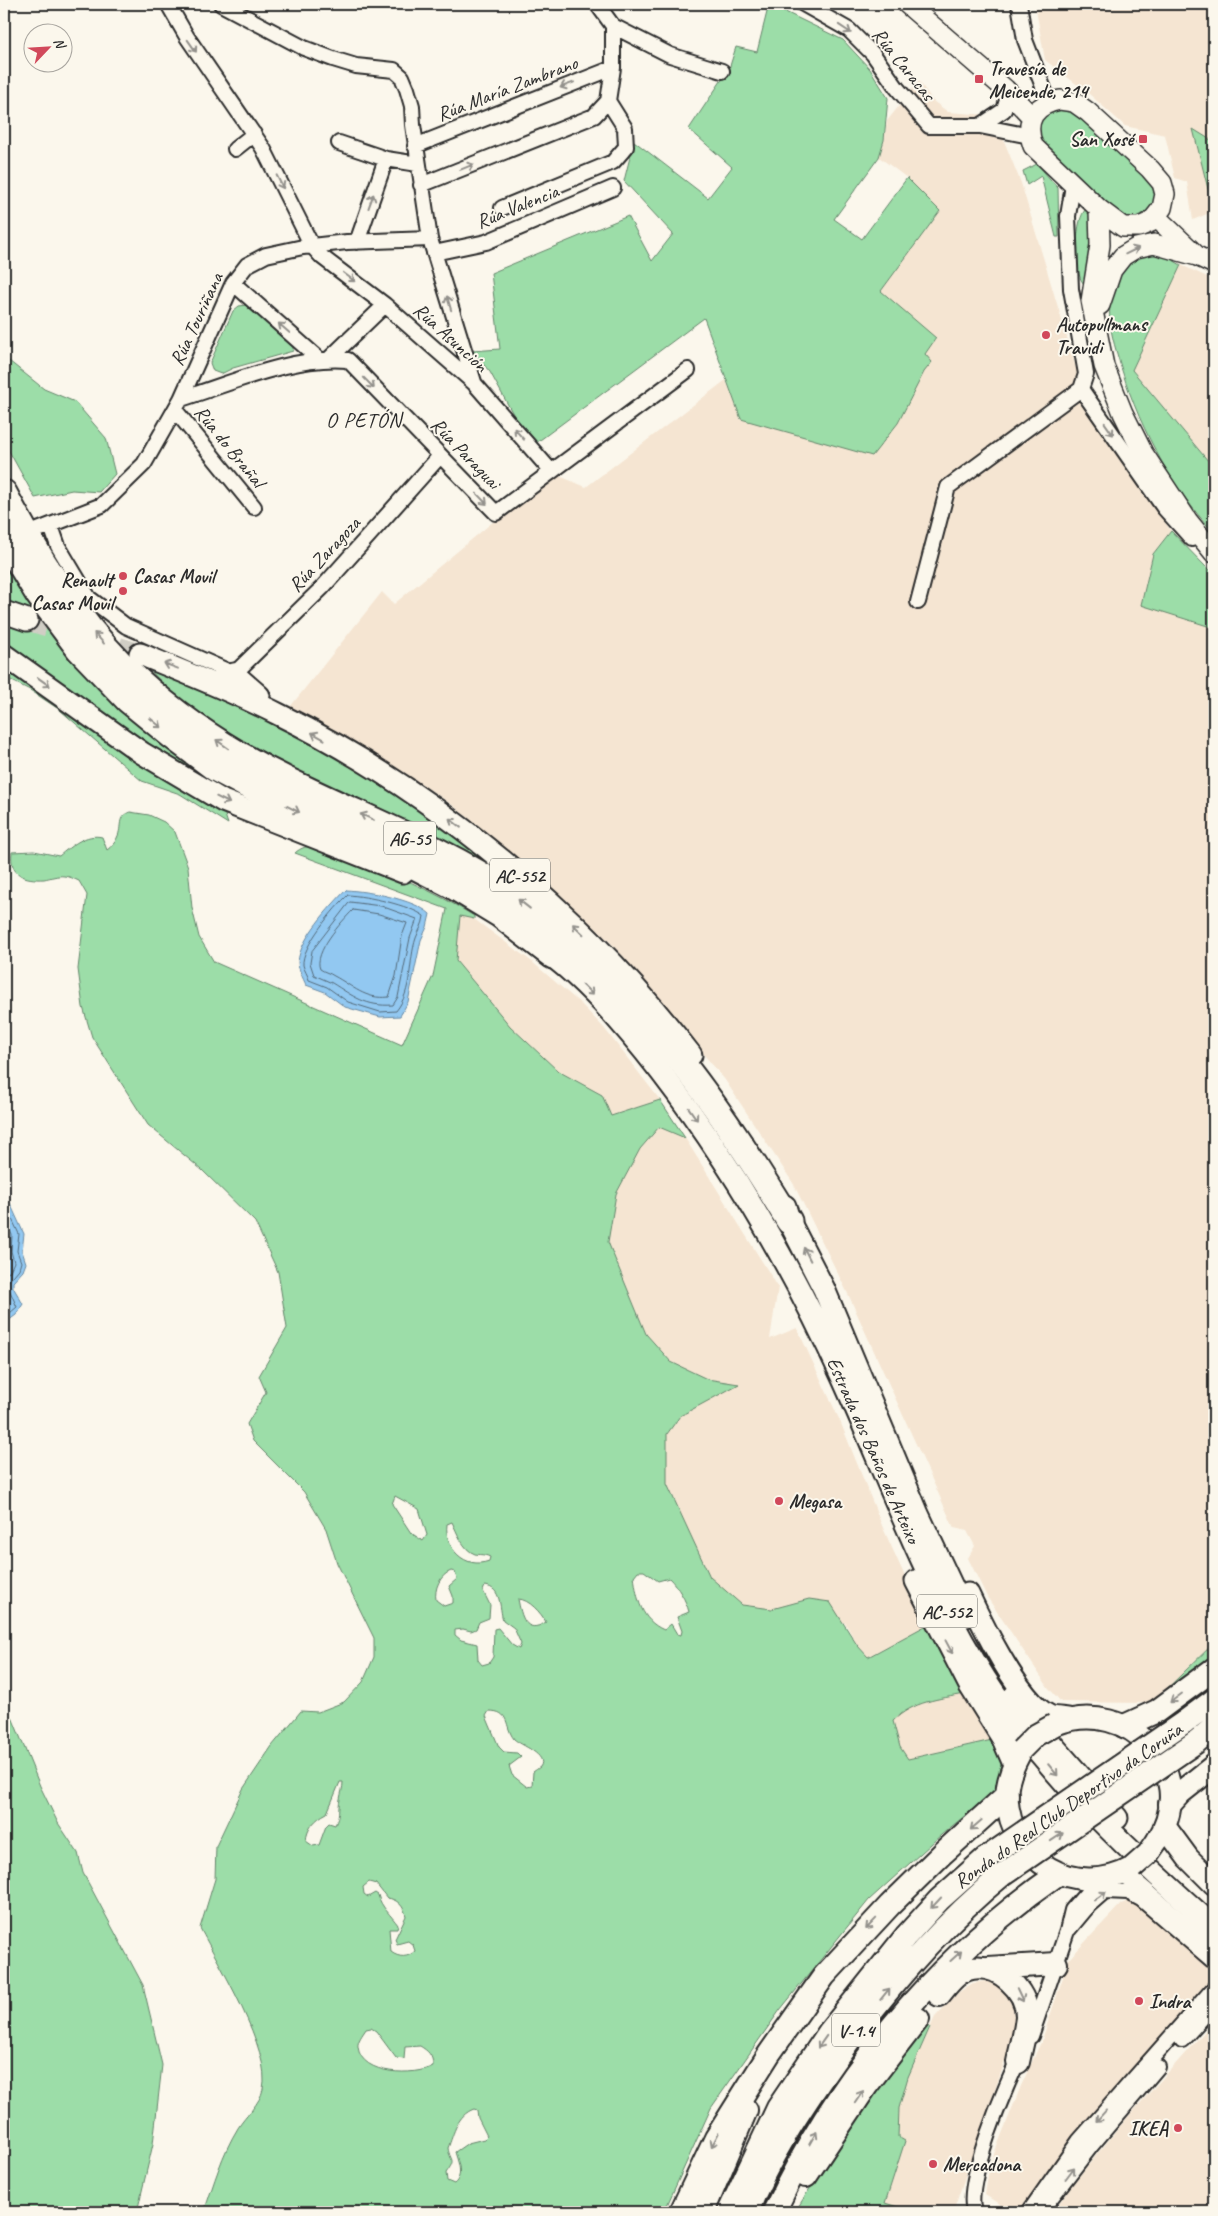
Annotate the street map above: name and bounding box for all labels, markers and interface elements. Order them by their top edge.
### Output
north arrow [22,22,72,72]
one-way arrow [838,23,852,34]
street label: Rúa Caracas [866,23,942,108]
text: N [50,35,70,52]
one-way arrow [187,38,197,52]
street label: Rúa María Zambrano [433,50,582,127]
place label: Travesía de Meicende, 214 [989,56,1091,104]
marker: Travesía de Meicende, 214 [973,73,985,85]
one-way arrow [560,82,575,91]
place label: San Xosé [1069,127,1136,152]
marker: San Xosé [1137,133,1149,145]
one-way arrow [459,162,474,171]
one-way arrow [276,174,285,189]
street label: Rúa Valencia [472,178,564,234]
one-way arrow [367,193,376,209]
one-way arrow [1125,246,1140,256]
street label: Rúa Touriñana [164,267,230,370]
one-way arrow [342,272,355,283]
one-way arrow [444,295,454,311]
street label: Rúa Asunción [408,297,494,378]
place label: Autopullmans Travidi [1056,312,1149,360]
one-way arrow [277,322,290,333]
marker: Autopullmans Travidi [1040,329,1052,341]
one-way arrow [363,376,375,388]
street label: Rúa do Brañal [189,400,273,495]
district label: O PETÓN [326,407,404,433]
street label: Rúa Paraguai [425,412,507,496]
one-way arrow [1104,422,1114,436]
one-way arrow [513,428,525,441]
one-way arrow [476,493,488,505]
street label: Rúa Zaragoza [283,510,367,597]
place label: Casas Movil [133,564,219,589]
place label: Renault Casas Movil [32,568,117,616]
marker: Casas Movil [117,570,129,582]
marker: Renault Casas Movil [117,585,129,597]
one-way arrow [93,632,105,645]
one-way arrow [164,661,179,671]
one-way arrow [37,677,51,687]
one-way arrow [149,717,162,728]
one-way arrow [311,730,326,740]
one-way arrow [215,739,229,749]
one-way arrow [215,796,230,806]
one-way arrow [285,805,300,814]
one-way arrow [360,811,375,821]
one-way arrow [448,818,462,828]
road number: AG-55 [384,821,436,854]
road number: AC-552 [490,858,550,892]
one-way arrow [517,899,531,909]
one-way arrow [571,923,584,935]
one-way arrow [582,984,595,996]
one-way arrow [688,1107,698,1121]
one-way arrow [802,1247,812,1262]
street label: Estrada dos Baños de Arteixo [821,1353,927,1549]
place label: Megasa [789,1489,843,1514]
marker: Megasa [773,1495,785,1507]
road number: AC-552 [917,1594,977,1628]
one-way arrow [945,1639,954,1654]
one-way arrow [1170,1693,1183,1704]
street label: Ronda do Real Club Deportivo da Coruña [949,1716,1188,1894]
one-way arrow [1047,1763,1058,1776]
one-way arrow [969,1819,982,1831]
one-way arrow [1049,1832,1063,1842]
one-way arrow [1094,1891,1107,1902]
one-way arrow [930,1897,942,1909]
one-way arrow [865,1918,877,1930]
one-way arrow [950,1950,963,1962]
one-way arrow [1016,1987,1025,2002]
one-way arrow [879,1988,891,2001]
place label: Indra [1149,1989,1192,2014]
marker: Indra [1133,1995,1145,2007]
road number: V-1.4 [832,2014,880,2046]
one-way arrow [817,2035,827,2049]
one-way arrow [854,2090,864,2104]
one-way arrow [1095,2110,1107,2123]
place label: IKEA [1129,2116,1169,2141]
marker: IKEA [1172,2122,1184,2134]
one-way arrow [808,2131,818,2145]
one-way arrow [710,2132,720,2147]
place label: Mercadona [943,2152,1022,2177]
marker: Mercadona [927,2158,939,2170]
one-way arrow [1065,2166,1075,2180]

